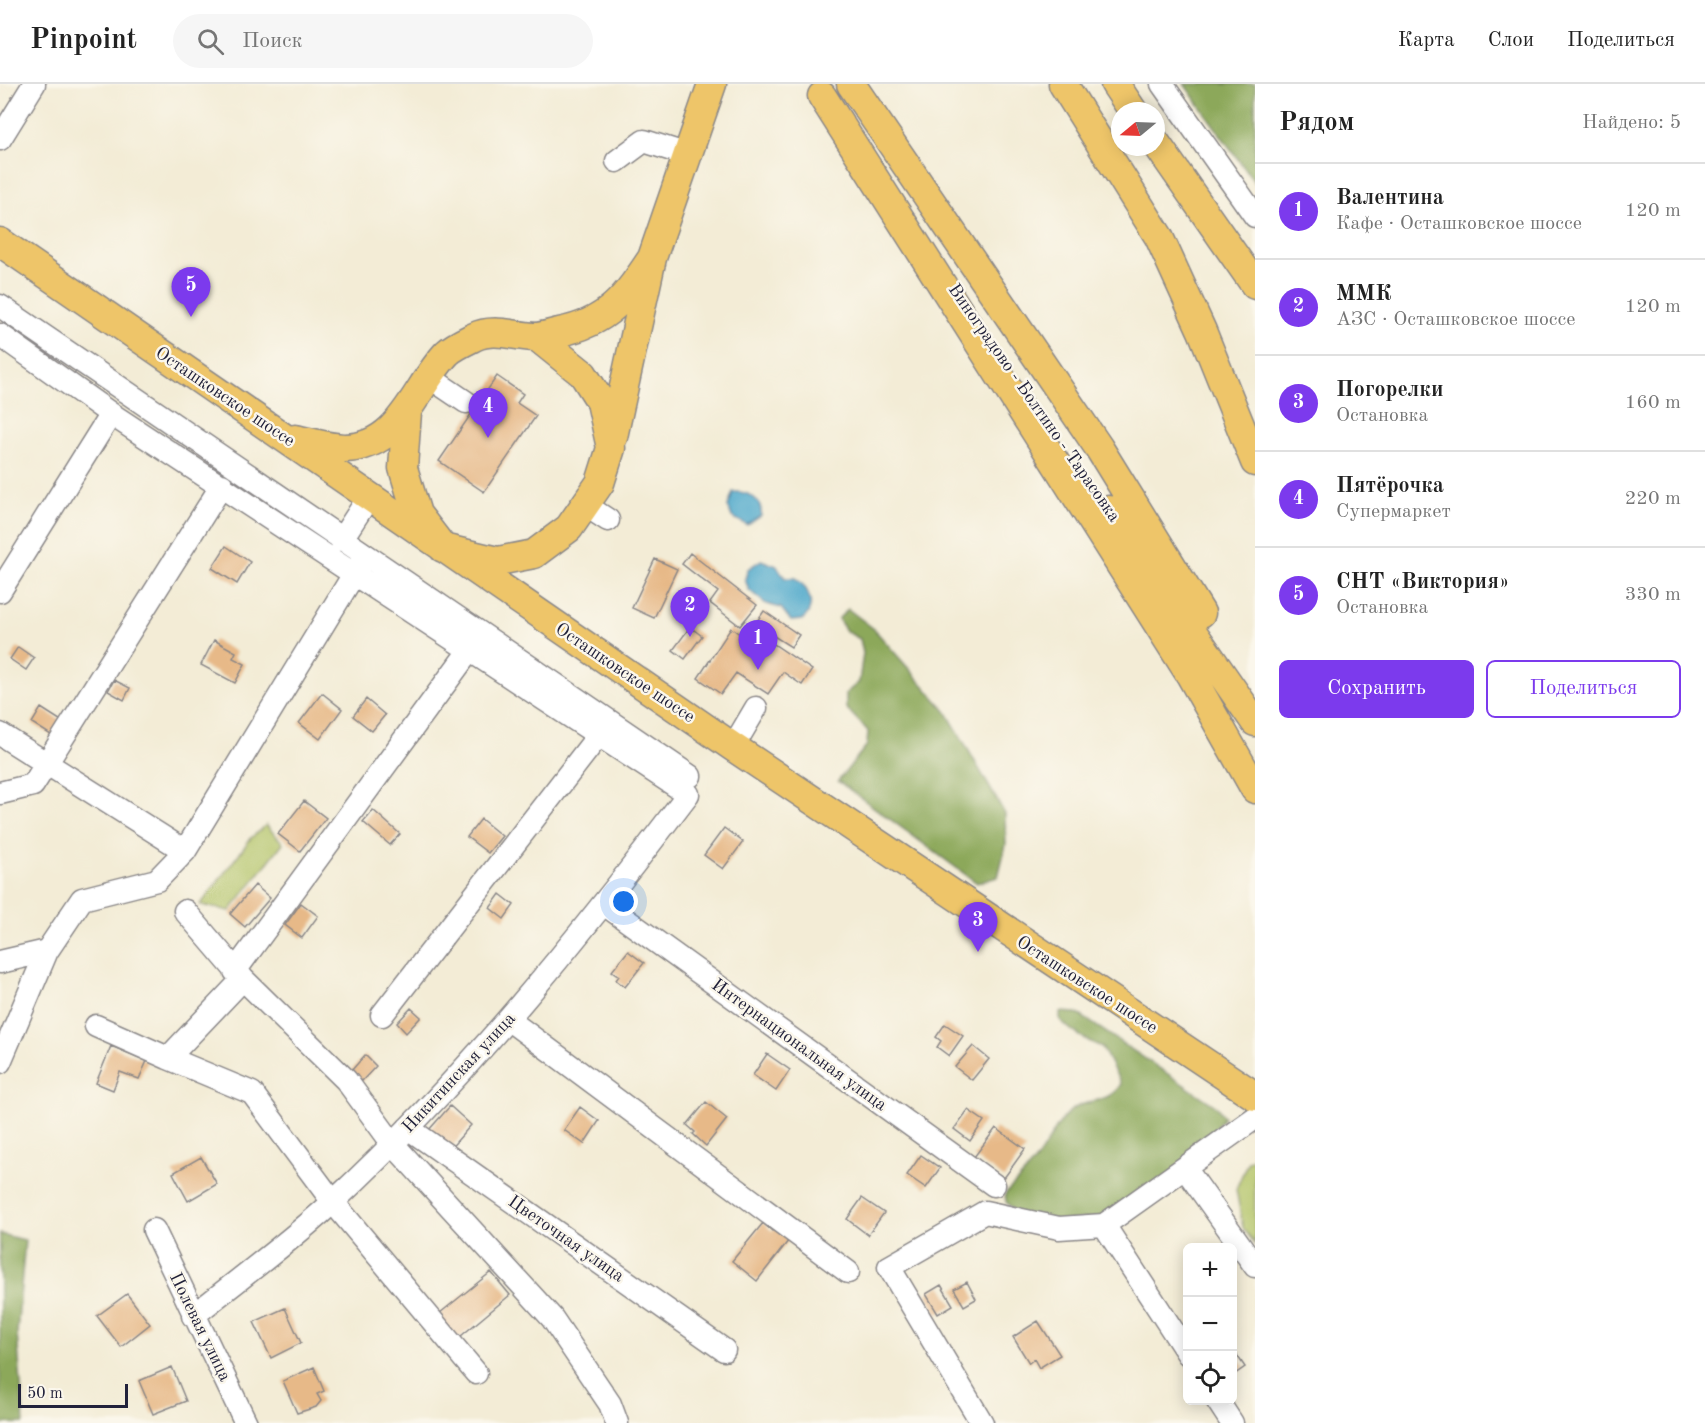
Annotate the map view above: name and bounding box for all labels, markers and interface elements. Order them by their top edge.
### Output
search box [173,14,593,68]
icon: search [194,25,227,58]
text: Pinpoint [30,27,137,55]
text: Поиск [242,30,303,52]
text: Карта [1398,30,1455,51]
text: Слои [1488,30,1534,51]
text: Поделиться [1567,30,1675,51]
north arrow [1111,102,1165,156]
text: Рядом [1279,110,1354,136]
text: Найдено: 5 [1582,113,1681,133]
text: Валентина [1336,187,1444,209]
text: 1 [1293,201,1304,221]
text: 120 m [1625,201,1681,221]
text: Кафе · Осташковское шоссе [1336,214,1582,234]
pin: 5 [172,268,210,317]
street label: Виноградово - Болтино - Тарасовка [945,281,1123,525]
text: ММК [1336,283,1391,305]
text: 2 [1293,297,1304,317]
text: 120 m [1625,297,1681,317]
text: АЗС · Осташковское шоссе [1336,310,1575,330]
street label: Осташковское шоссе [152,344,298,450]
text: Погорелки [1336,379,1444,401]
pin: 4 [468,388,508,438]
text: 3 [1293,393,1304,413]
text: 160 m [1625,393,1681,413]
text: Остановка [1336,406,1428,426]
text: Пятёрочка [1336,475,1444,497]
text: 4 [1293,489,1304,509]
text: 220 m [1625,489,1681,509]
text: Супермаркет [1336,502,1451,522]
text: СНТ «Виктория» [1336,571,1510,593]
text: 5 [1293,585,1304,605]
text: 330 m [1625,585,1681,605]
pin: 2 [670,588,710,637]
text: Остановка [1336,598,1428,618]
street label: Осташковское шоссе [552,620,698,726]
pin: 1 [738,620,777,670]
button: Сохранить [1279,660,1474,718]
button: Поделиться [1486,660,1681,718]
your location [609,887,638,916]
pin: 3 [958,902,998,952]
street label: Осташковское шоссе [1013,933,1161,1037]
street label: Интернациональная улица [708,976,890,1115]
street label: Никитинская улица [399,1009,519,1136]
street label: Цветочная улица [505,1192,627,1286]
map controls [1183,1243,1237,1405]
button: + [1183,1243,1237,1297]
street label: Полевая улица [166,1270,234,1384]
button: − [1183,1297,1237,1351]
button: locate [1183,1351,1237,1405]
scale bar [18,1381,128,1408]
text: 50 m [27,1386,63,1402]

